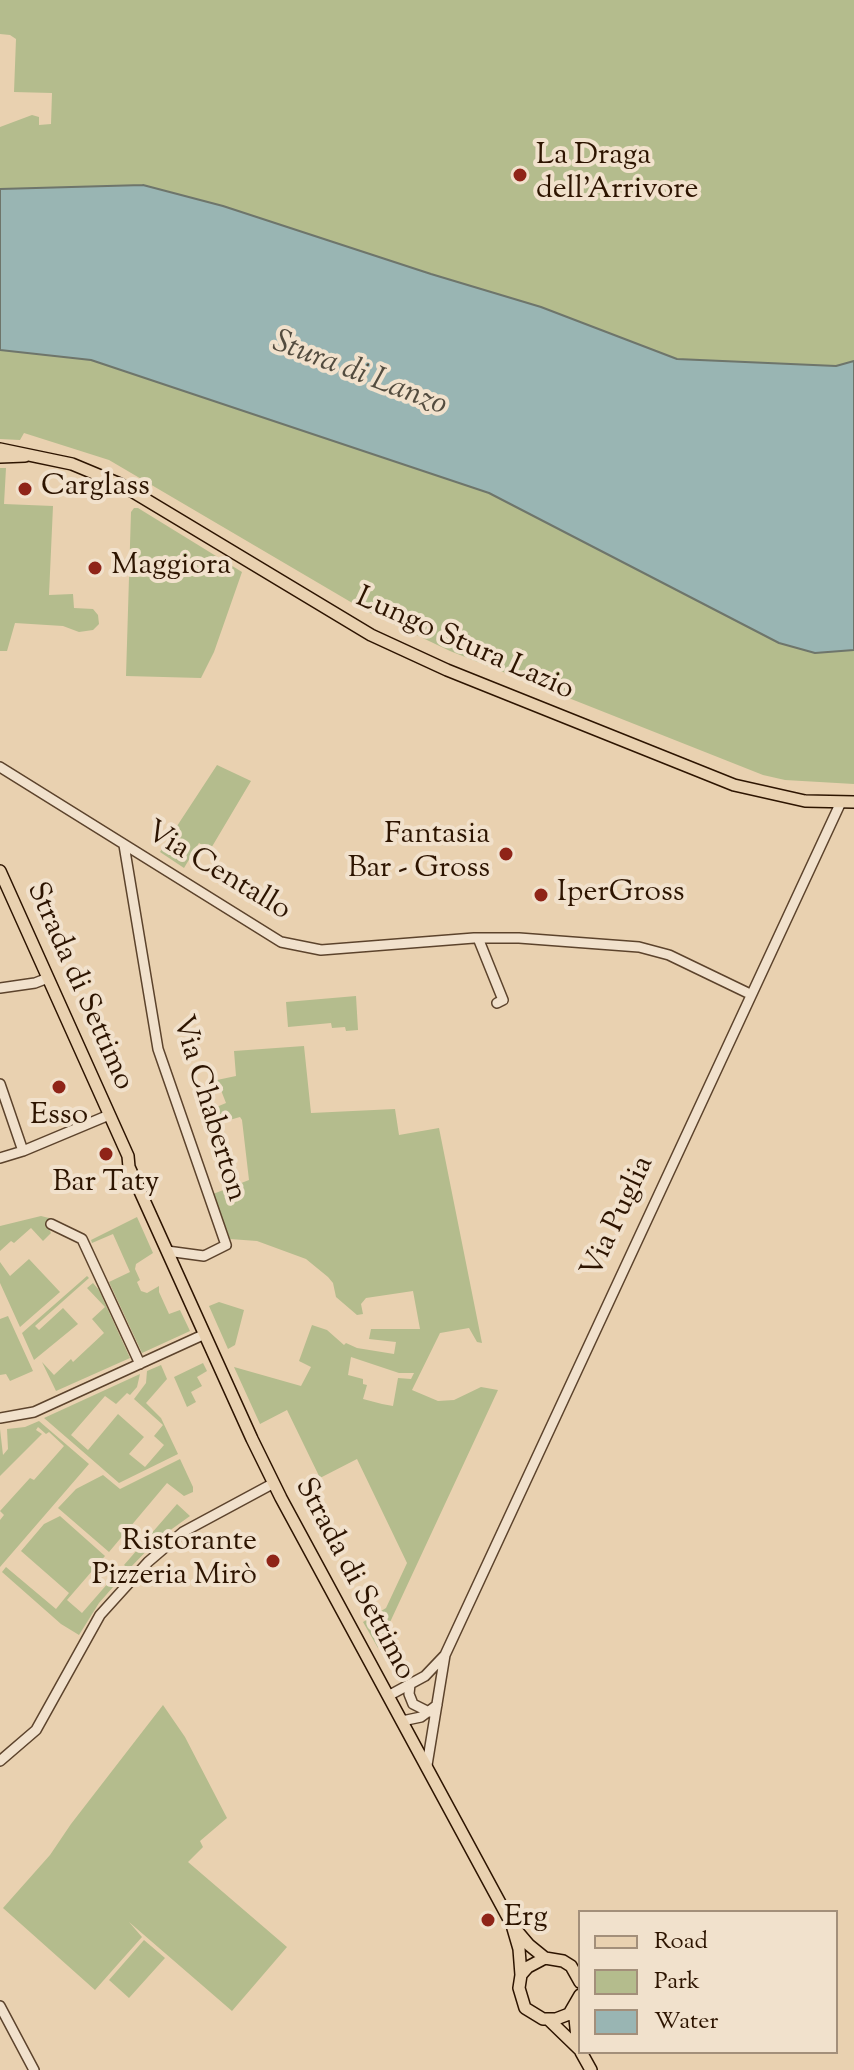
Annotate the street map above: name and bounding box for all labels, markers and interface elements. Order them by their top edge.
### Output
place label: La Draga dell'Arrivore [536,140,699,210]
marker: La Draga dell'Arrivore [511,166,529,184]
water label: Stura di Lanzo [266,325,452,427]
place label: Carglass [41,471,150,507]
marker: Carglass [16,480,34,498]
place label: Maggiora [111,550,231,586]
marker: Maggiora [86,559,104,577]
street label: Lungo Stura Lazio [349,582,579,710]
street label: Via Centallo [138,816,296,930]
place label: Fantasia Bar - Gross [348,819,490,890]
marker: Fantasia Bar - Gross [497,845,515,863]
place label: IperGross [557,877,684,913]
street label: Strada di Settimo [16,878,140,1096]
marker: IperGross [532,886,550,904]
street label: Via Chaberton [162,1012,252,1206]
marker: Esso [50,1078,68,1096]
place label: Esso [30,1100,88,1136]
marker: Bar Taty [97,1145,115,1163]
street label: Via Puglia [576,1151,664,1285]
place label: Bar Taty [52,1167,160,1203]
street label: Strada di Settimo [285,1473,421,1687]
place label: Ristorante Pizzeria Mirò [92,1526,257,1596]
marker: Ristorante Pizzeria Mirò [264,1552,282,1570]
place label: Erg [504,1902,548,1938]
legend [578,1910,838,2054]
marker: Erg [479,1911,497,1929]
text: Road [654,1925,708,1959]
text: Park [654,1965,700,1999]
text: Water [654,2005,718,2039]

